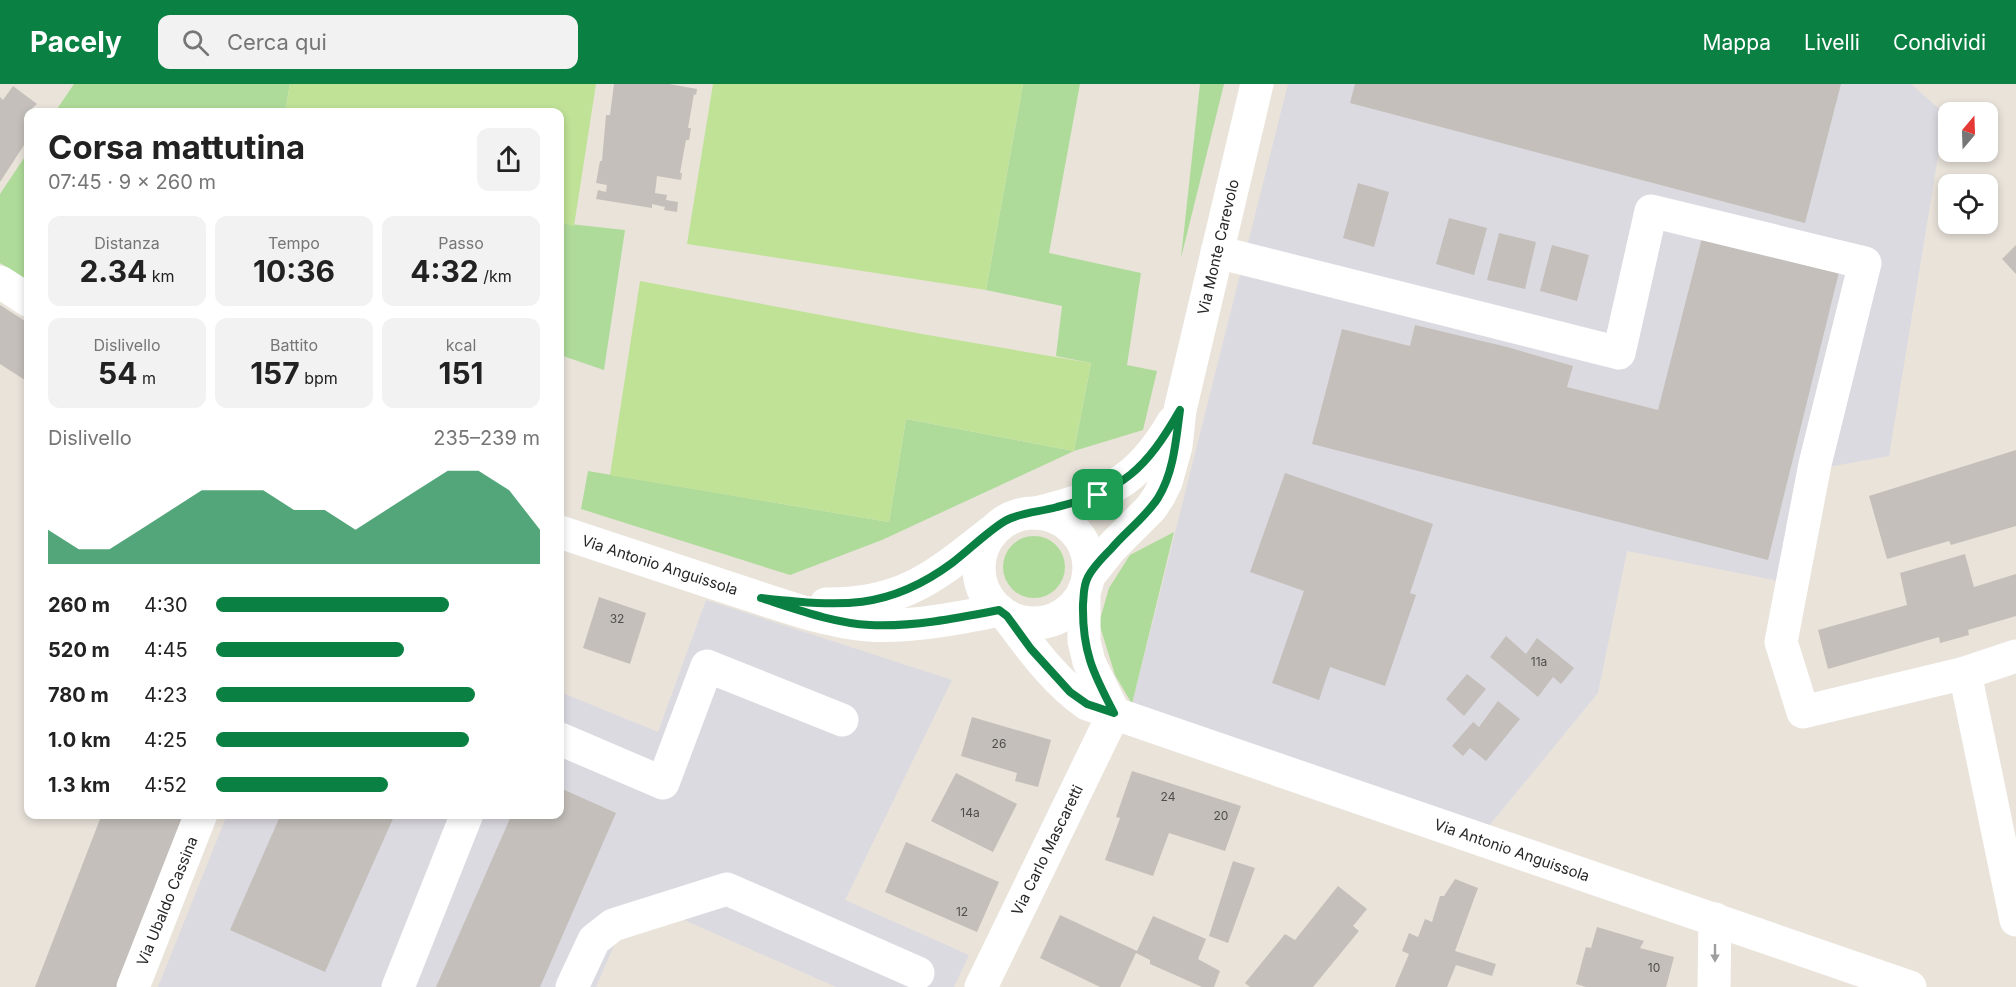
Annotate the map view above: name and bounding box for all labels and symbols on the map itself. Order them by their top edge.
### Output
north arrow [1938,102,1998,162]
street label: Via Monte Carevolo [1193,177,1243,317]
pin [1072,469,1123,520]
street label: Via Antonio Anguissola [580,531,740,599]
house number: 32 [610,611,624,626]
house number: 11a [1531,654,1547,669]
house number: 26 [992,736,1006,751]
street label: Via Carlo Mascaretti [1007,782,1087,918]
house number: 24 [1161,789,1176,804]
house number: 14a [960,805,980,820]
house number: 20 [1214,808,1228,823]
street label: Via Antonio Anguissola [1432,814,1592,886]
street label: Via Ubaldo Cassina [132,834,202,968]
house number: 12 [956,904,968,919]
one-way arrow [1710,944,1720,963]
house number: 10 [1648,960,1660,975]

